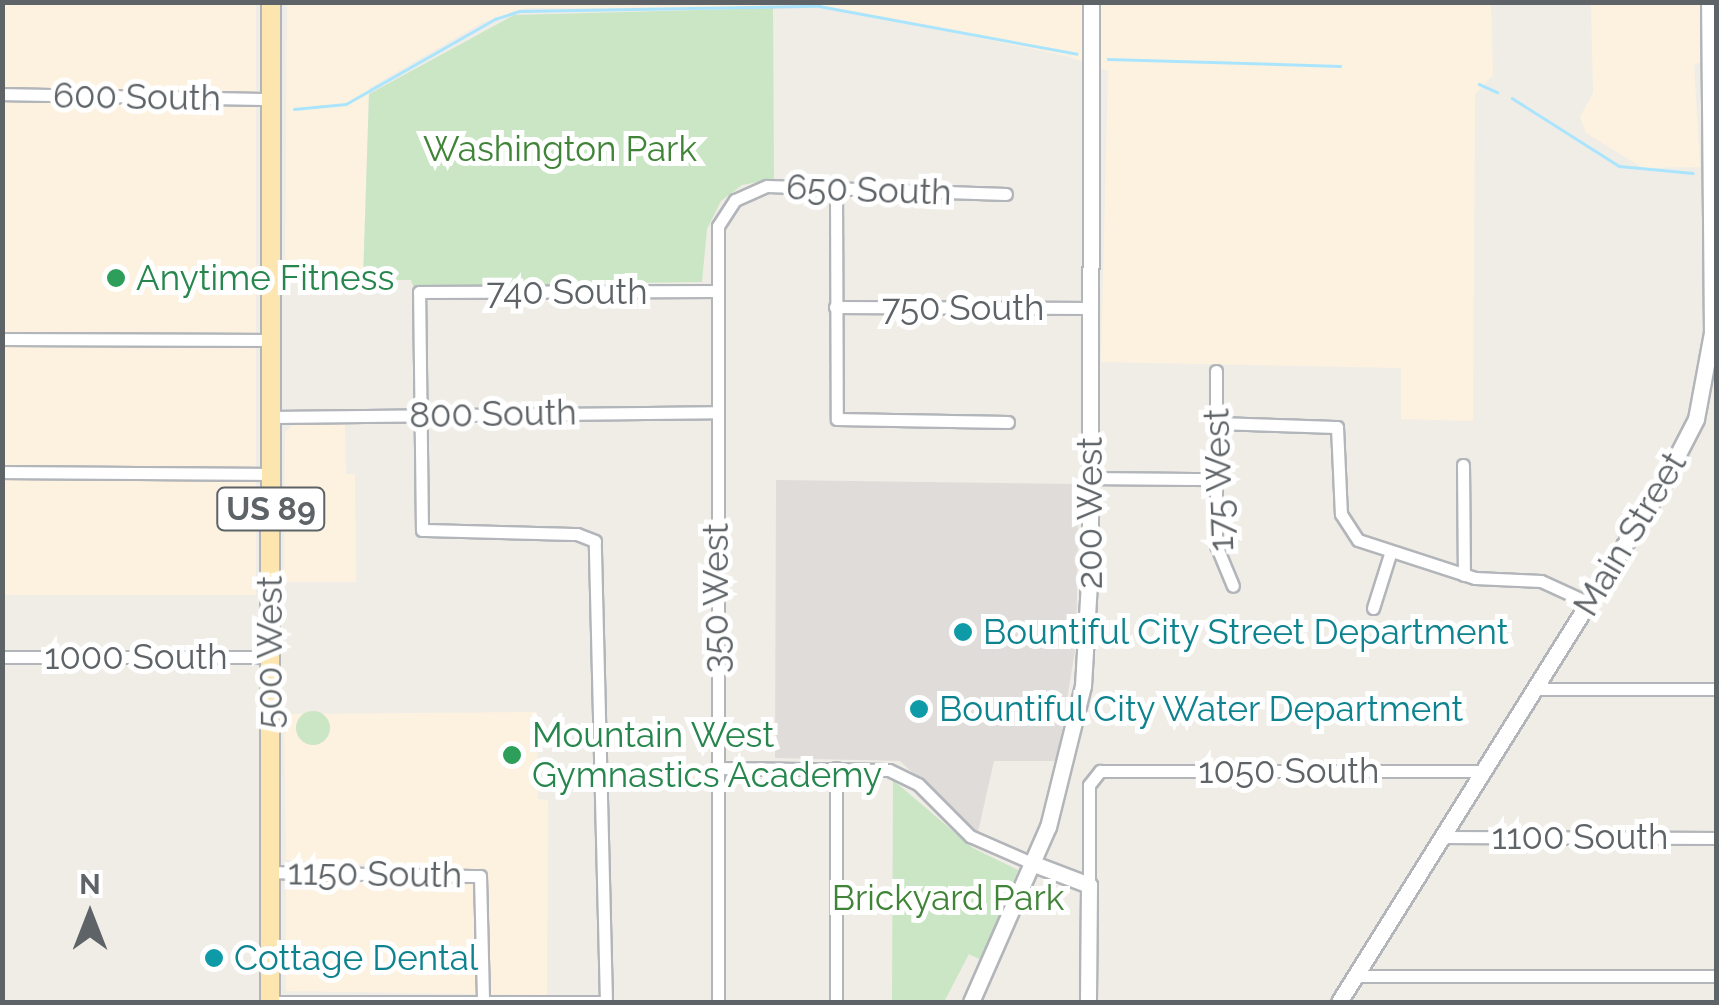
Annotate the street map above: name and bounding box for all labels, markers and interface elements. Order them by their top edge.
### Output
street label: 600 South [53,75,221,119]
park label: Washington Park [423,128,697,170]
street label: 650 South [786,166,952,214]
place label: Anytime Fitness [136,257,394,299]
marker: Anytime Fitness [105,267,127,289]
street label: 740 South [486,271,648,313]
street label: 750 South [882,287,1044,329]
street label: 800 South [409,392,577,436]
street label: 175 West [1195,407,1243,553]
street label: 200 West [1069,436,1111,590]
street label: Main Street [1565,445,1695,623]
road number: US 89 [216,482,326,536]
street label: 350 West [695,522,737,674]
street label: 500 West [249,575,291,729]
place label: Bountiful City Street Department [983,611,1510,653]
marker: Bountiful City Street Department [952,621,974,643]
street label: 1000 South [44,636,228,678]
place label: Bountiful City Water Department [939,688,1467,730]
marker: Bountiful City Water Department [908,698,930,720]
place label: Mountain West Gymnastics Academy [532,714,883,796]
marker: Mountain West Gymnastics Academy [501,744,523,766]
street label: 1050 South [1199,750,1379,792]
street label: 1100 South [1492,816,1668,858]
street label: 1150 South [287,851,463,897]
north arrow [40,865,140,965]
text: N [79,868,101,901]
park label: Brickyard Park [832,877,1064,919]
place label: Cottage Dental [234,937,478,979]
marker: Cottage Dental [203,947,225,969]

